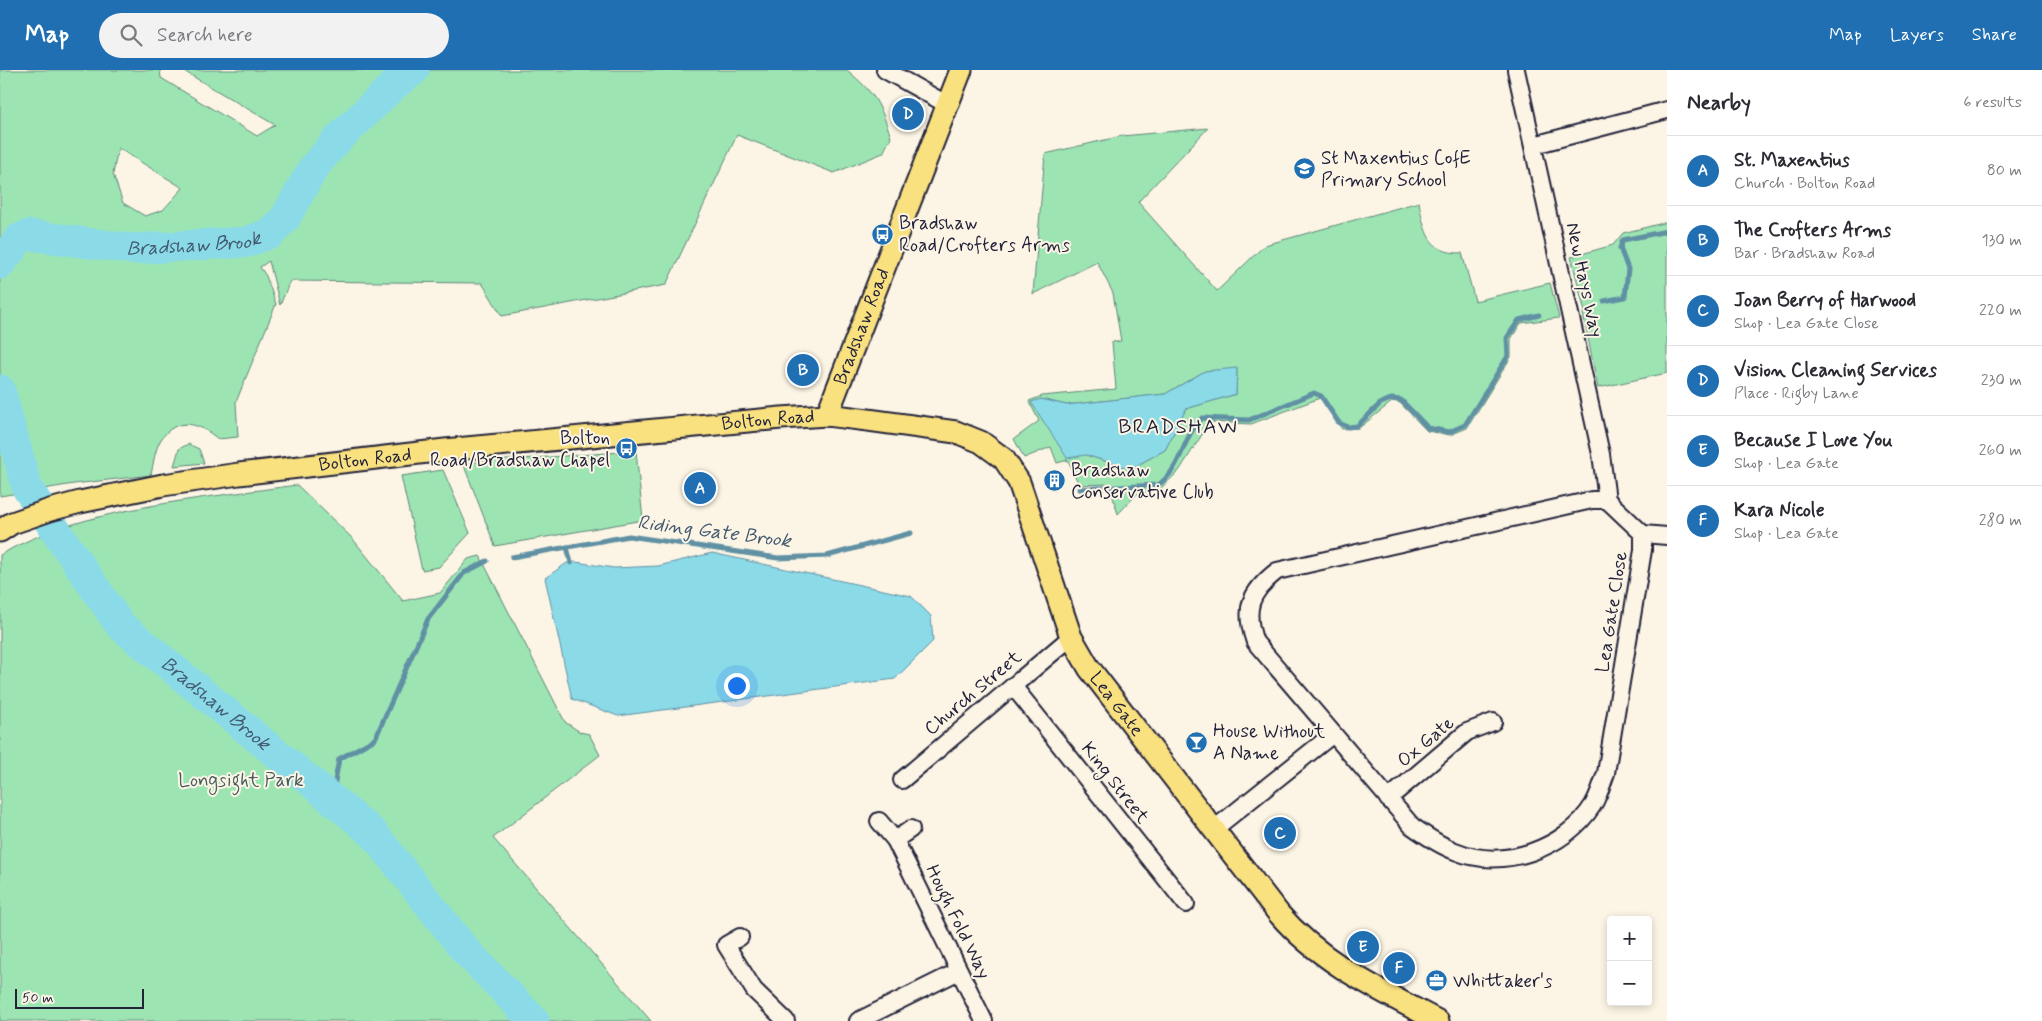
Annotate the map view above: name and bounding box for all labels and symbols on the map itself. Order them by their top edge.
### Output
pin: D [892,95,924,133]
place label: St Maxentius CofE Primary School [1321,146,1471,193]
school or university icon: St Maxentius CofE Primary School [1293,157,1317,181]
place label: Bradshaw Road/Crofters Arms [899,211,1070,258]
street label: New Hays Way [1559,220,1608,340]
bus stop icon: Bradshaw Road/Crofters Arms [871,222,895,246]
water label: Bradshaw Brook [125,224,267,263]
street label: Bradshaw Road [827,264,895,388]
pin: B [787,351,819,389]
street label: Bolton Road [720,403,815,436]
district label: BRADSHAW [1118,413,1238,441]
place label: Bolton Road/Bradshaw Chapel [430,426,610,473]
bus stop icon: Bolton Road/Bradshaw Chapel [614,437,638,461]
street label: Bolton Road [317,442,413,477]
place label: Bradshaw Conservative Club [1071,458,1214,505]
pin: A [684,469,716,507]
building icon: Bradshaw Conservative Club [1043,469,1067,493]
water label: Riding Gate Brook [636,509,794,555]
street label: Lea Gate Close [1590,550,1634,674]
street label: Church Street [919,645,1027,741]
water label: Bradshaw Brook [155,650,278,758]
street label: Lea Gate [1084,667,1150,741]
your location [724,673,750,699]
street label: Ox Gate [1392,711,1460,773]
place label: House Without A Name [1213,719,1325,766]
bar icon: House Without A Name [1185,730,1209,754]
street label: King Street [1074,737,1155,830]
park label: Longsight Park [178,768,304,796]
pin: C [1264,814,1296,852]
street label: Hough Fold Way [917,861,996,985]
pin: E [1347,928,1379,966]
pin: F [1383,949,1415,987]
office icon: Whittaker's [1425,969,1449,993]
place label: Whittaker's [1453,969,1553,994]
scale bar [15,986,144,1009]

